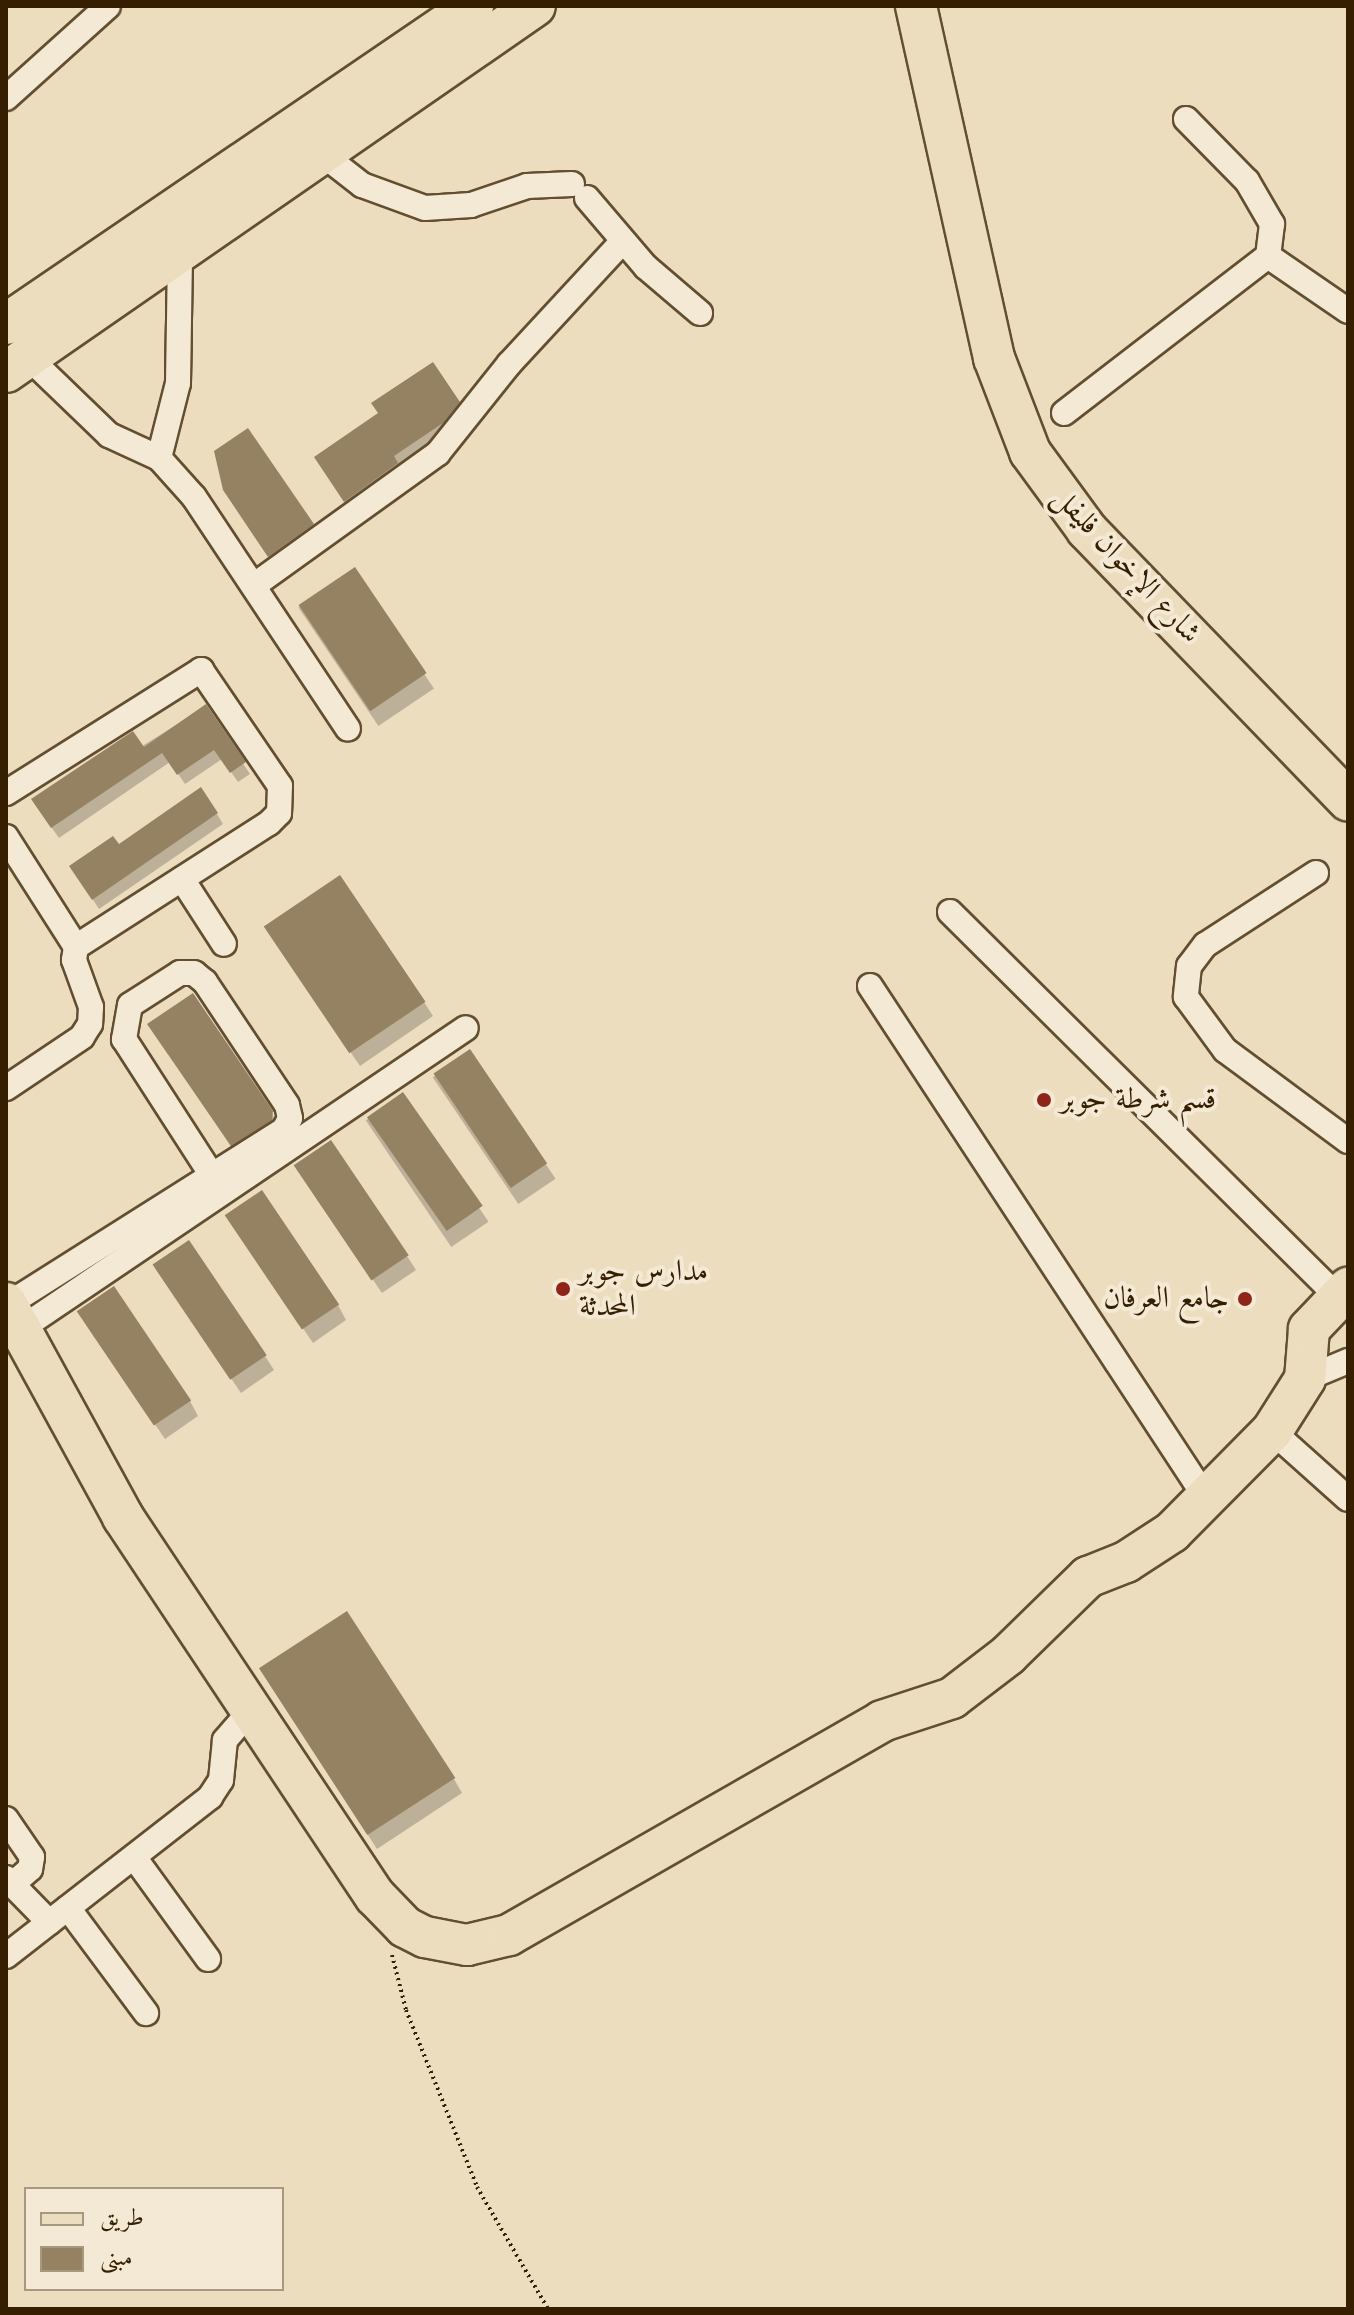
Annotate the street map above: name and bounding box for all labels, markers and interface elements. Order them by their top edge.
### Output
street label: شارع الإخوان فليفل [1044,480,1208,652]
place label: قسم شرطة جوبر [1060,1082,1216,1118]
marker: قسم شرطة جوبر [1035,1091,1053,1109]
place label: مدارس جوبر المحدثة [579,1254,708,1324]
marker: مدارس جوبر المحدثة [554,1280,572,1298]
place label: جامع العرفان [1103,1281,1229,1317]
marker: جامع العرفان [1236,1290,1254,1308]
legend [24,2187,284,2291]
text: طريق [100,2207,144,2231]
text: مبنى [100,2247,133,2271]

